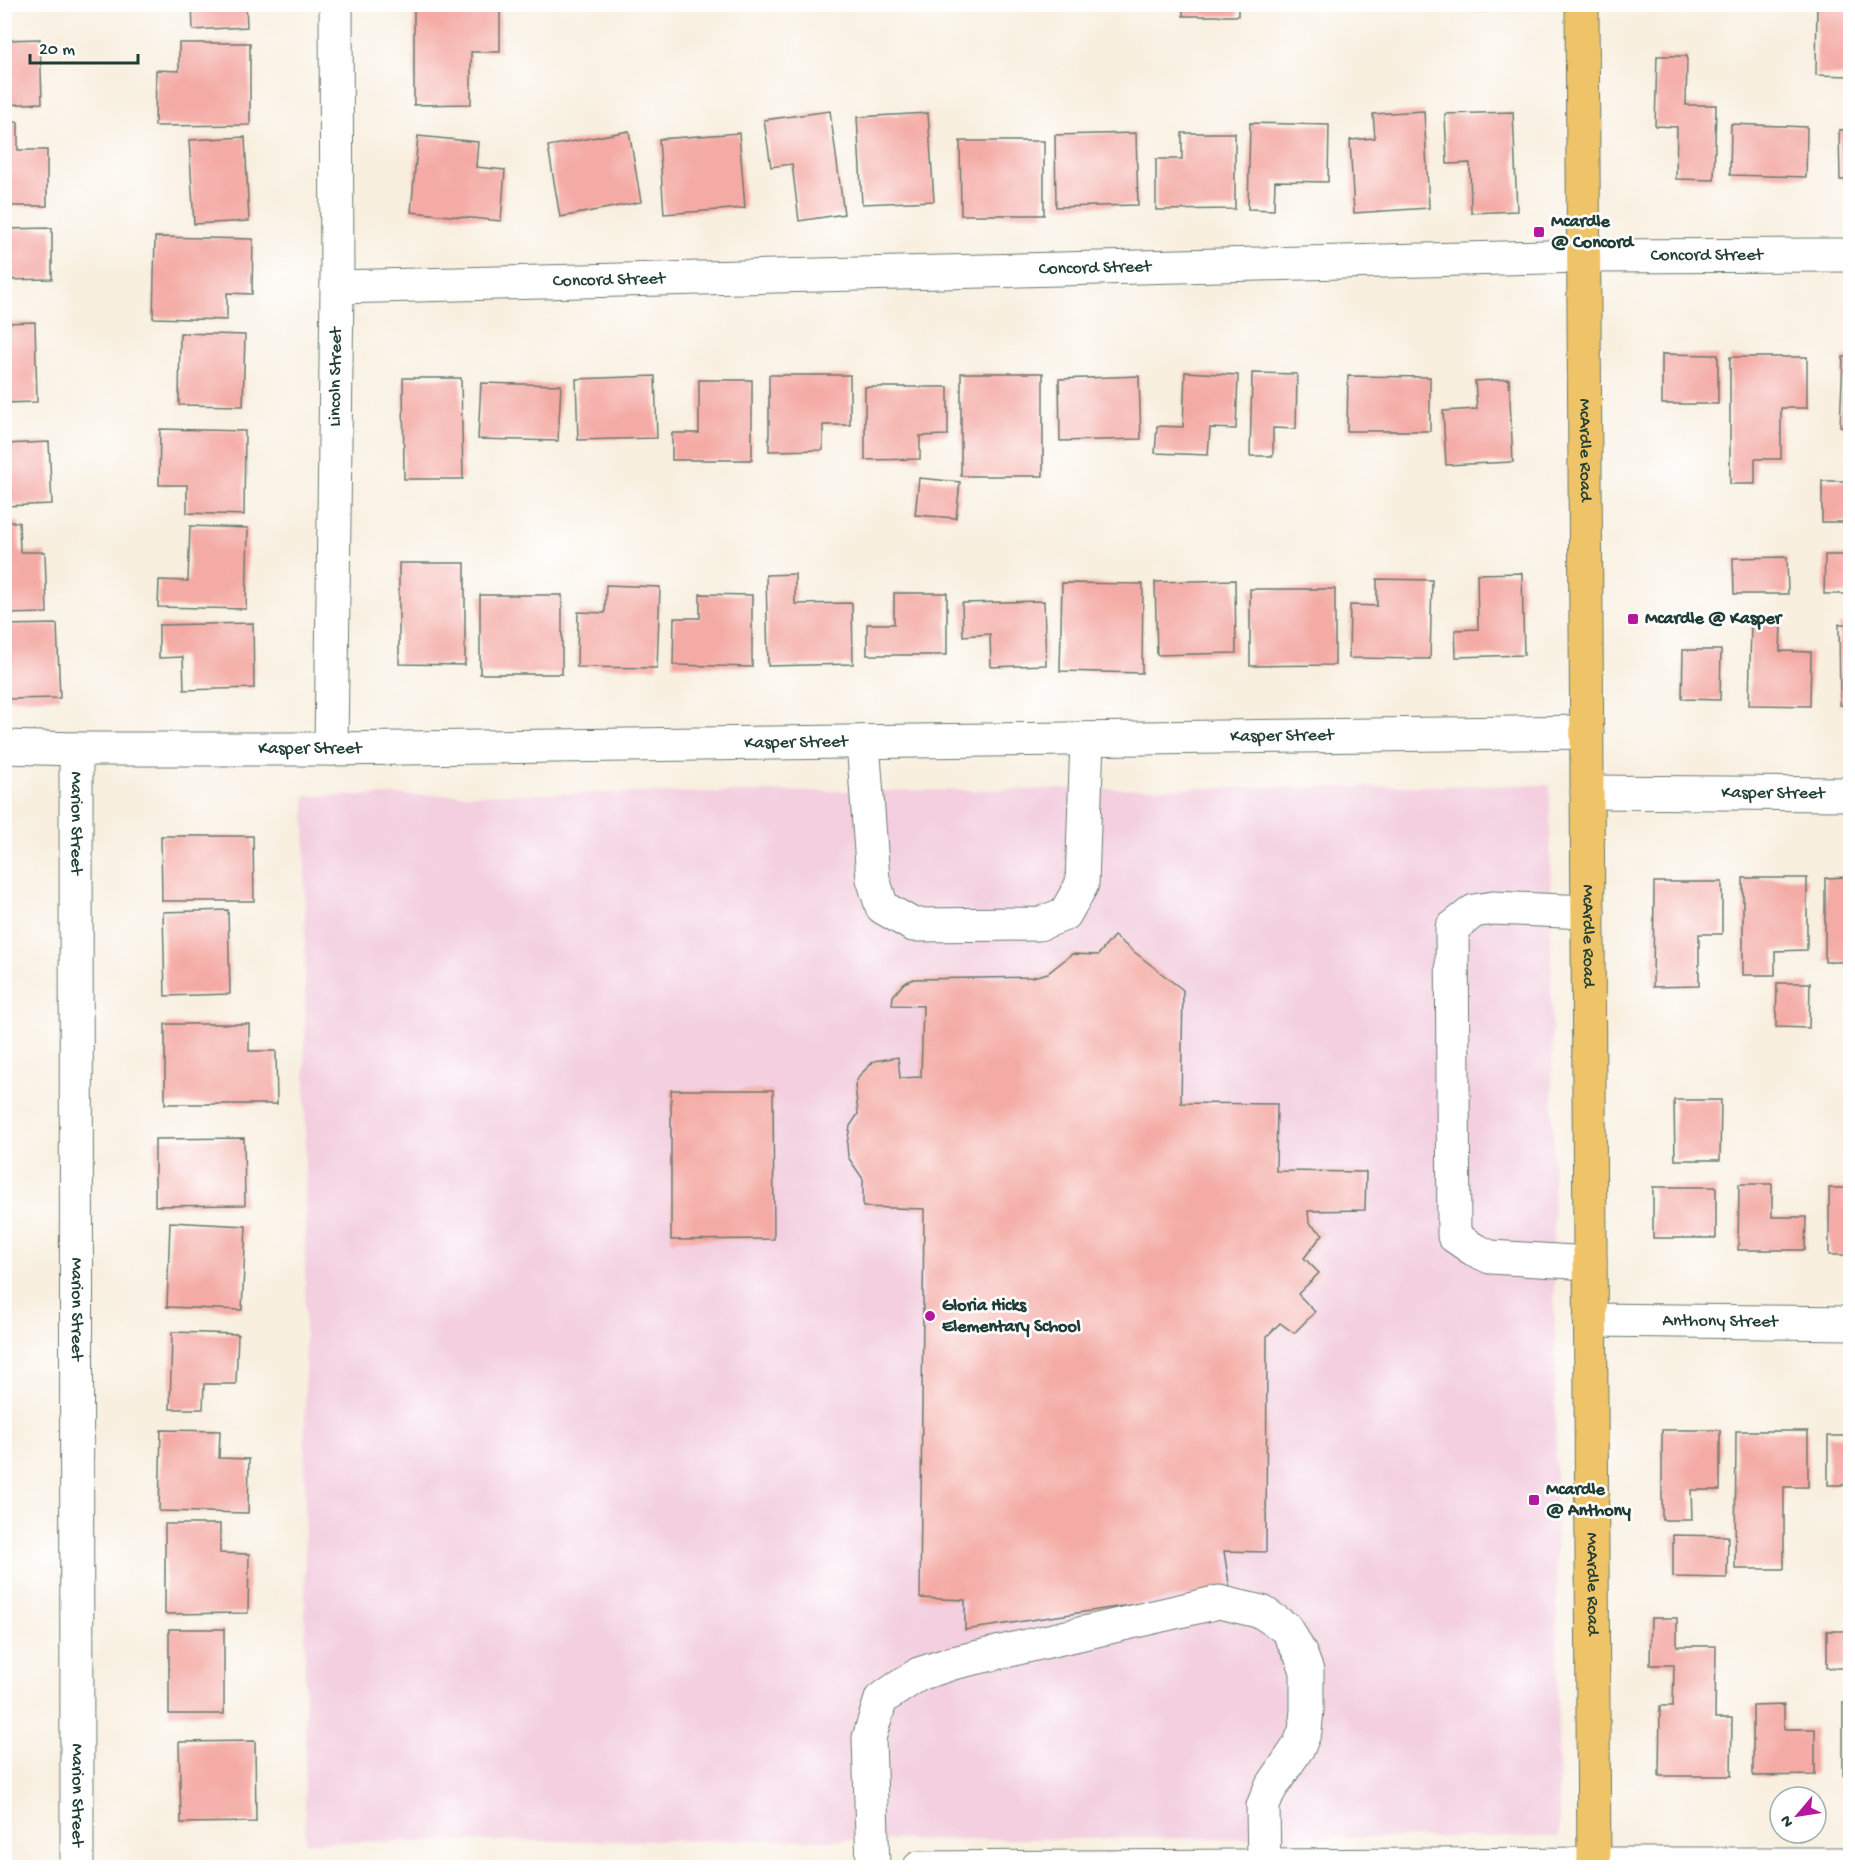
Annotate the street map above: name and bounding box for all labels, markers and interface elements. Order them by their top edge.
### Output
scale bar [30,27,138,65]
text: 20 m [39,40,75,61]
place label: Mcardle @ Concord [1551,212,1636,254]
marker: Mcardle @ Concord [1532,225,1546,239]
street label: Concord Street [1650,245,1764,266]
street label: Concord Street [1038,256,1153,280]
street label: Concord Street [552,268,667,292]
street label: Lincoln Street [325,326,347,427]
street label: McArdle Road [1574,398,1596,503]
place label: Mcardle @ Kasper [1645,609,1784,630]
marker: Mcardle @ Kasper [1626,612,1640,626]
street label: Kasper Street [1230,725,1335,747]
street label: Kasper Street [744,731,849,754]
street label: Kasper Street [258,738,363,760]
street label: Marion Street [66,771,87,876]
street label: Kasper Street [1721,783,1826,804]
street label: McArdle Road [1577,884,1599,989]
street label: Marion Street [66,1257,87,1362]
place label: Gloria Hicks Elementary School [942,1296,1081,1338]
marker: Gloria Hicks Elementary School [923,1309,937,1323]
street label: Anthony Street [1662,1310,1779,1333]
place label: Mcardle @ Anthony [1546,1480,1631,1522]
marker: Mcardle @ Anthony [1527,1493,1541,1507]
street label: McArdle Road [1581,1532,1603,1637]
street label: Marion Street [66,1743,87,1848]
north arrow [1768,1785,1828,1845]
text: N [1777,1811,1799,1830]

